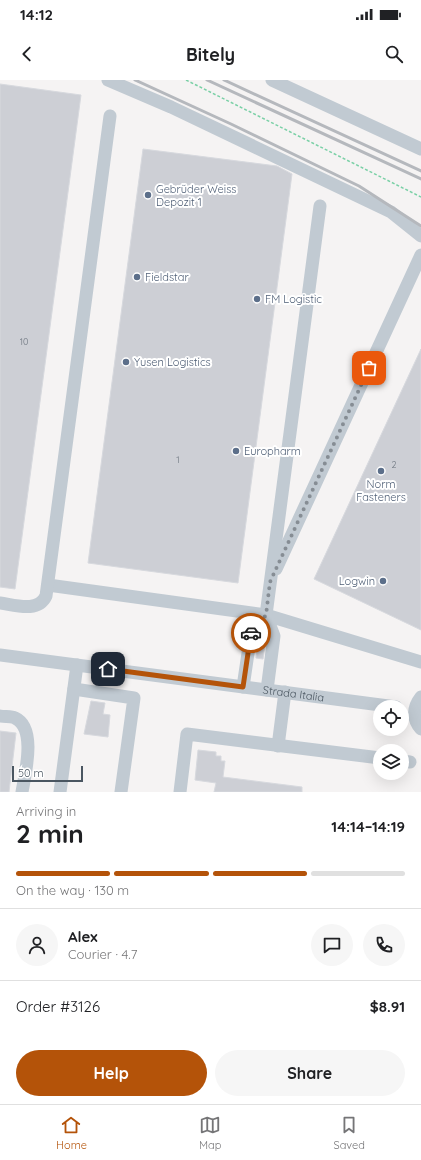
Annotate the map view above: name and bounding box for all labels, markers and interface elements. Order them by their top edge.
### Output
text: 14:12 [20,5,53,24]
icon: back [16,43,38,65]
text: Bitely [186,43,235,66]
icon: search [383,43,405,65]
place label: Gebrüder Weiss Depozit 1 [156,182,237,209]
marker: Gebrüder Weiss Depozit 1 [143,190,153,200]
place label: Fieldstar [145,270,189,284]
marker: Fieldstar [132,272,142,282]
place label: FM Logistic [265,292,322,306]
marker: FM Logistic [252,294,262,304]
house number: 10 [20,336,28,347]
pin [352,351,386,385]
place label: Yusen Logistics [134,355,211,369]
marker: Yusen Logistics [121,357,131,367]
icon: bag [358,357,380,379]
place label: Europharm [244,444,301,458]
marker: Europharm [231,446,241,456]
house number: 1 [176,454,180,465]
house number: 2 [392,459,397,470]
marker: Norm Fasteners [376,466,386,476]
place label: Norm Fasteners [356,477,406,504]
place label: Logwin [339,574,375,588]
marker: Logwin [378,576,388,586]
courier [231,613,271,653]
icon: car [240,622,262,644]
pin [91,652,125,686]
icon: home [97,658,119,680]
street label: Strada Italia [262,683,325,705]
map controls [373,700,409,780]
button: locate [373,700,409,736]
button: layers [373,744,409,780]
scale bar [12,764,83,783]
text: 50 m [18,766,44,780]
text: Arriving in [16,803,76,819]
text: 2 min [16,817,84,850]
text: 14:14–14:19 [331,817,405,836]
text: On the way · 130 m [16,882,129,898]
button: person [16,924,58,966]
button: chat [311,924,353,966]
button: phone [363,924,405,966]
text: Alex [68,927,98,946]
text: Courier · 4.7 [68,946,137,962]
text: Order #3126 [16,997,100,1016]
text: $8.91 [370,997,405,1016]
button: Help [16,1050,207,1096]
button: Share [215,1050,405,1096]
tab: Home [56,1114,87,1152]
tab: Map [199,1114,221,1152]
tab: Saved [334,1114,365,1152]

